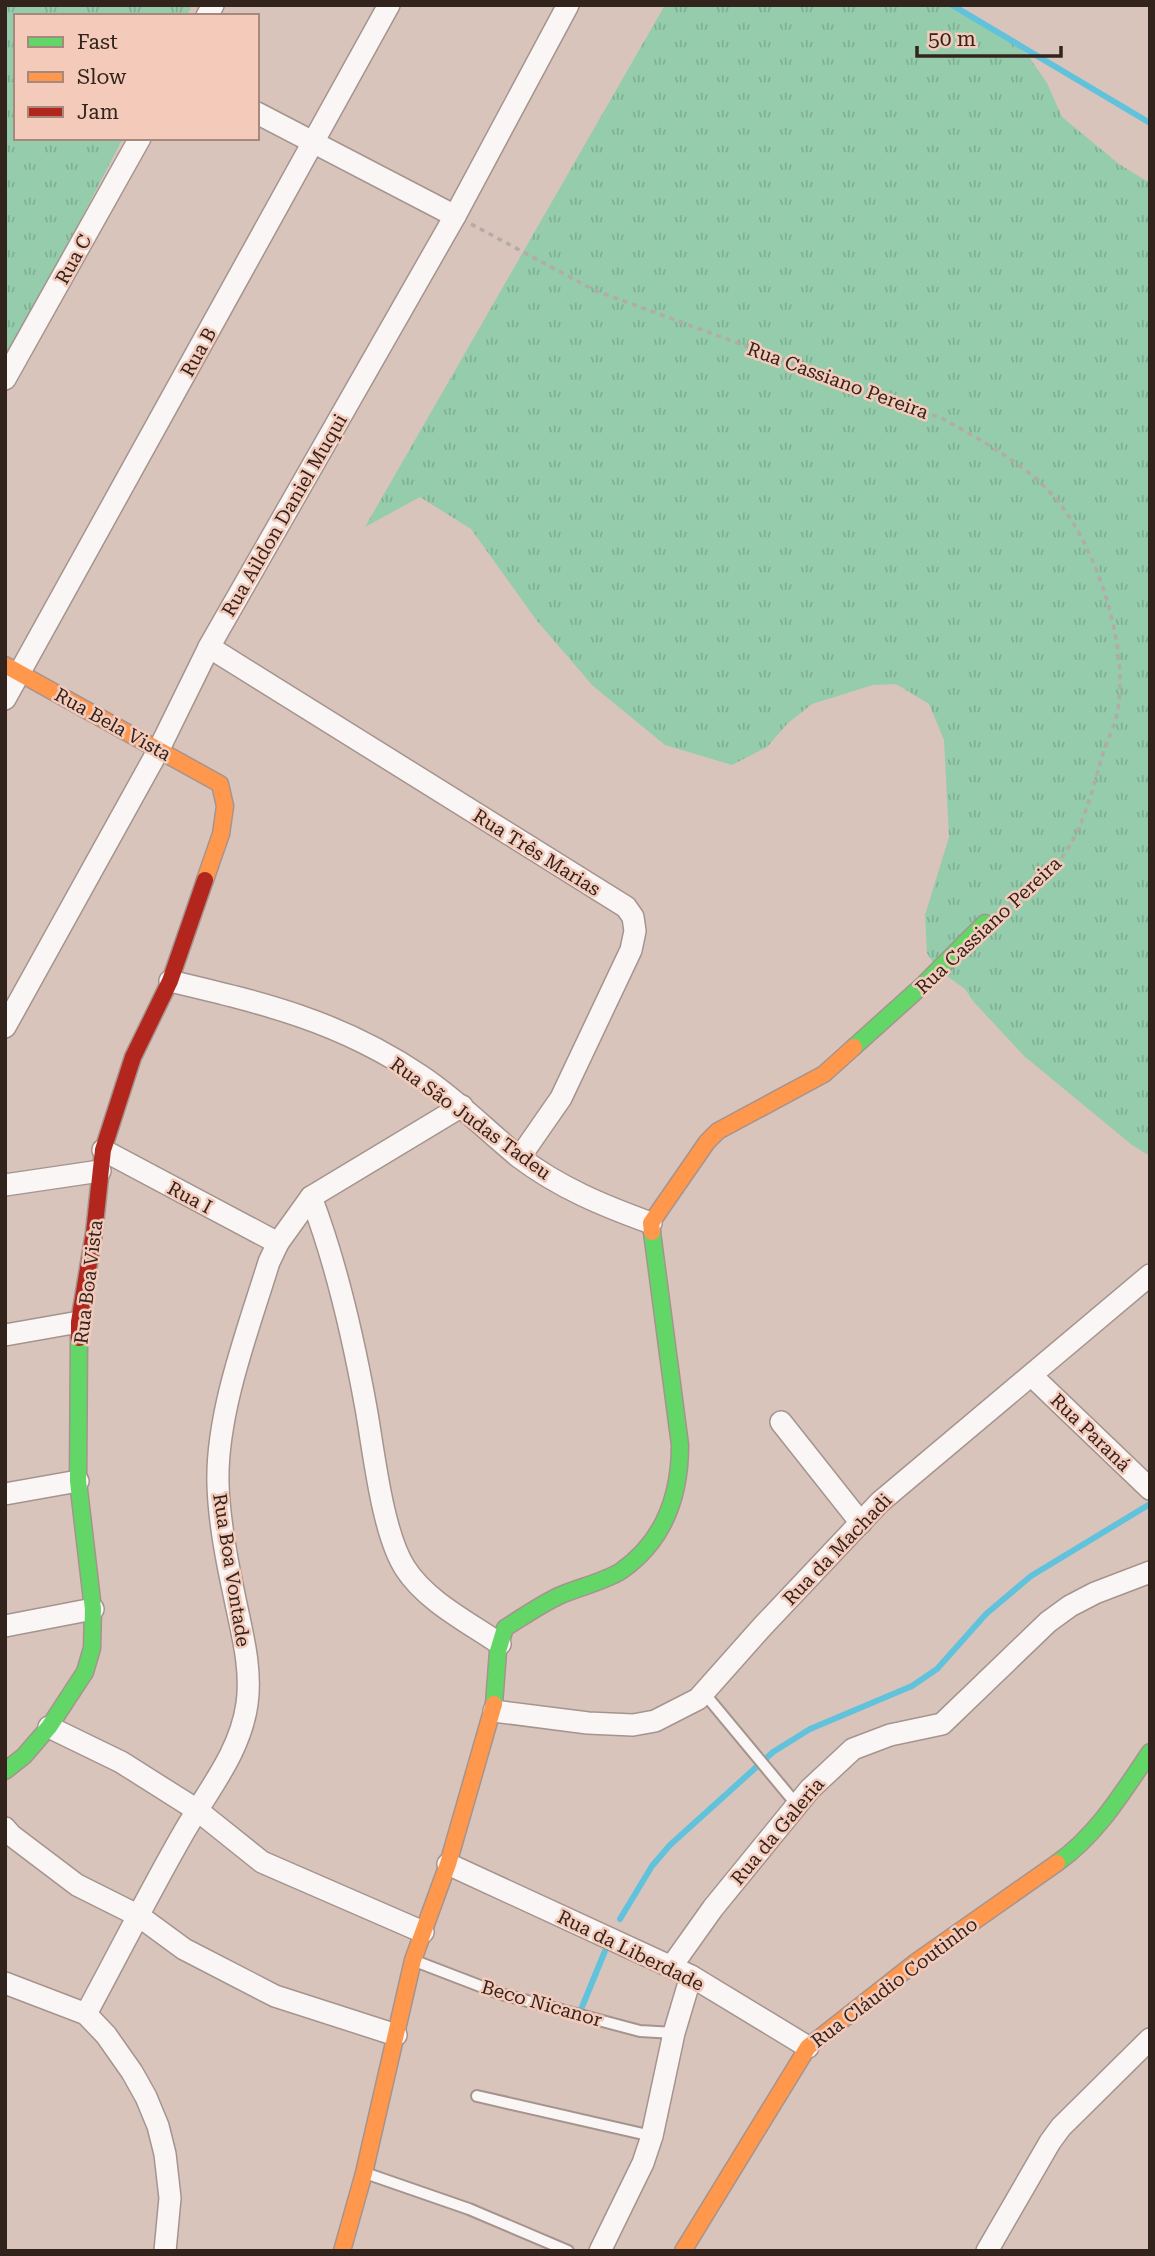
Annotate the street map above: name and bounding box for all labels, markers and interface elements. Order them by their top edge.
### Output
legend [14,14,259,140]
scale bar [917,14,1060,58]
text: 50 m [928,27,976,51]
text: Fast [77,30,118,54]
text: Slow [77,65,127,89]
text: Jam [77,100,119,124]
street label: Rua C [50,230,96,288]
street label: Rua B [176,324,221,381]
street label: Rua Cassiano Pereira [744,337,932,424]
street label: Rua Aildon Daniel Muqui [217,410,352,621]
street label: Rua Bela Vista [51,683,176,766]
street label: Rua Três Marias [469,804,605,901]
street label: Rua Cassiano Pereira [911,851,1067,999]
street label: Rua São Judas Tadeu [386,1052,556,1185]
street label: Rua I [164,1176,216,1219]
street label: Rua Boa Vista [69,1218,108,1345]
street label: Rua Paraná [1046,1389,1136,1477]
street label: Rua da Machadi [778,1489,896,1610]
street label: Rua Boa Vontade [208,1492,255,1648]
street label: Rua da Galeria [726,1772,829,1890]
street label: Rua da Liberdade [554,1905,708,1996]
street label: Rua Cláudio Coutinho [807,1912,982,2052]
street label: Beco Nicanor [479,1975,605,2032]

